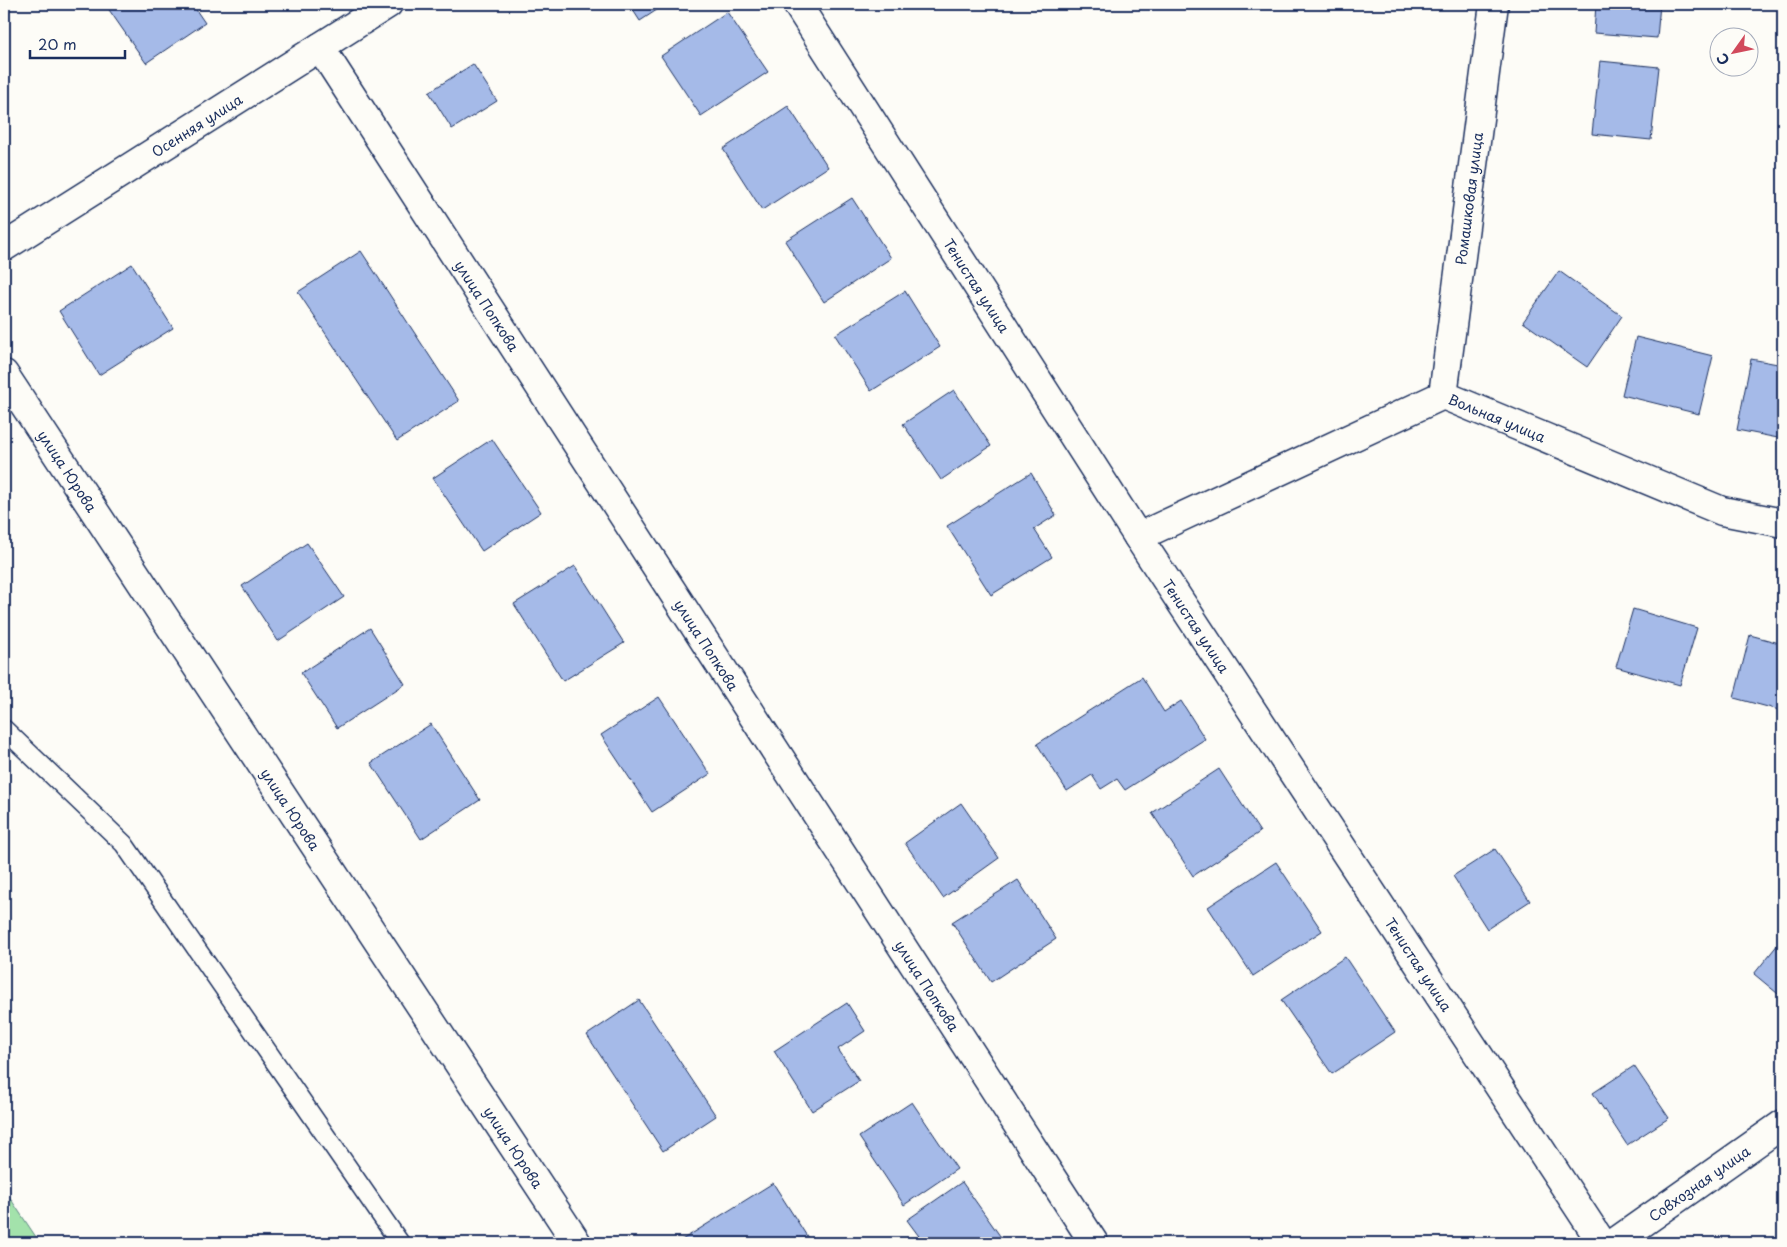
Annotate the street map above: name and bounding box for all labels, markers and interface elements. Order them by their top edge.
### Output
scale bar [30,28,125,60]
north arrow [1710,28,1760,78]
text: 20 m [38,32,77,55]
text: С [1711,49,1734,69]
street label: Осенняя улица [147,88,246,162]
street label: Ромашковая улица [1450,131,1488,266]
street label: Тенистая улица [939,234,1015,337]
street label: улица Попкова [450,256,525,356]
street label: Вольная улица [1445,388,1549,447]
street label: улица Юрова [33,426,103,516]
street label: Тенистая улица [1158,575,1235,677]
street label: улица Попкова [670,595,744,695]
street label: улица Юрова [256,764,326,854]
street label: Тенистая улица [1380,913,1457,1015]
street label: улица Попкова [890,936,965,1036]
street label: улица Юрова [479,1102,549,1193]
street label: Совхозная улица [1644,1140,1754,1226]

